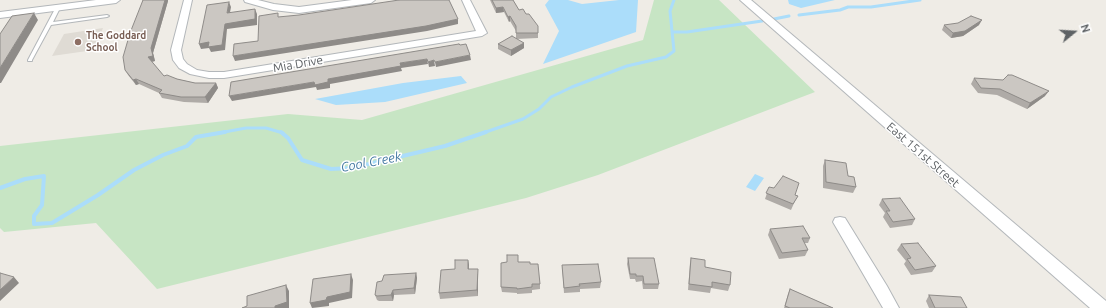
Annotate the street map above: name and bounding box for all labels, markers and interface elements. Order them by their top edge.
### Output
north arrow [1054,12,1094,52]
text: N [1078,23,1092,34]
place label: The Goddard School [86,30,146,54]
marker: The Goddard School [73,37,83,47]
street label: Mia Drive [272,53,324,75]
street label: East 151st Street [884,119,962,191]
water label: Cool Creek [339,148,403,176]

